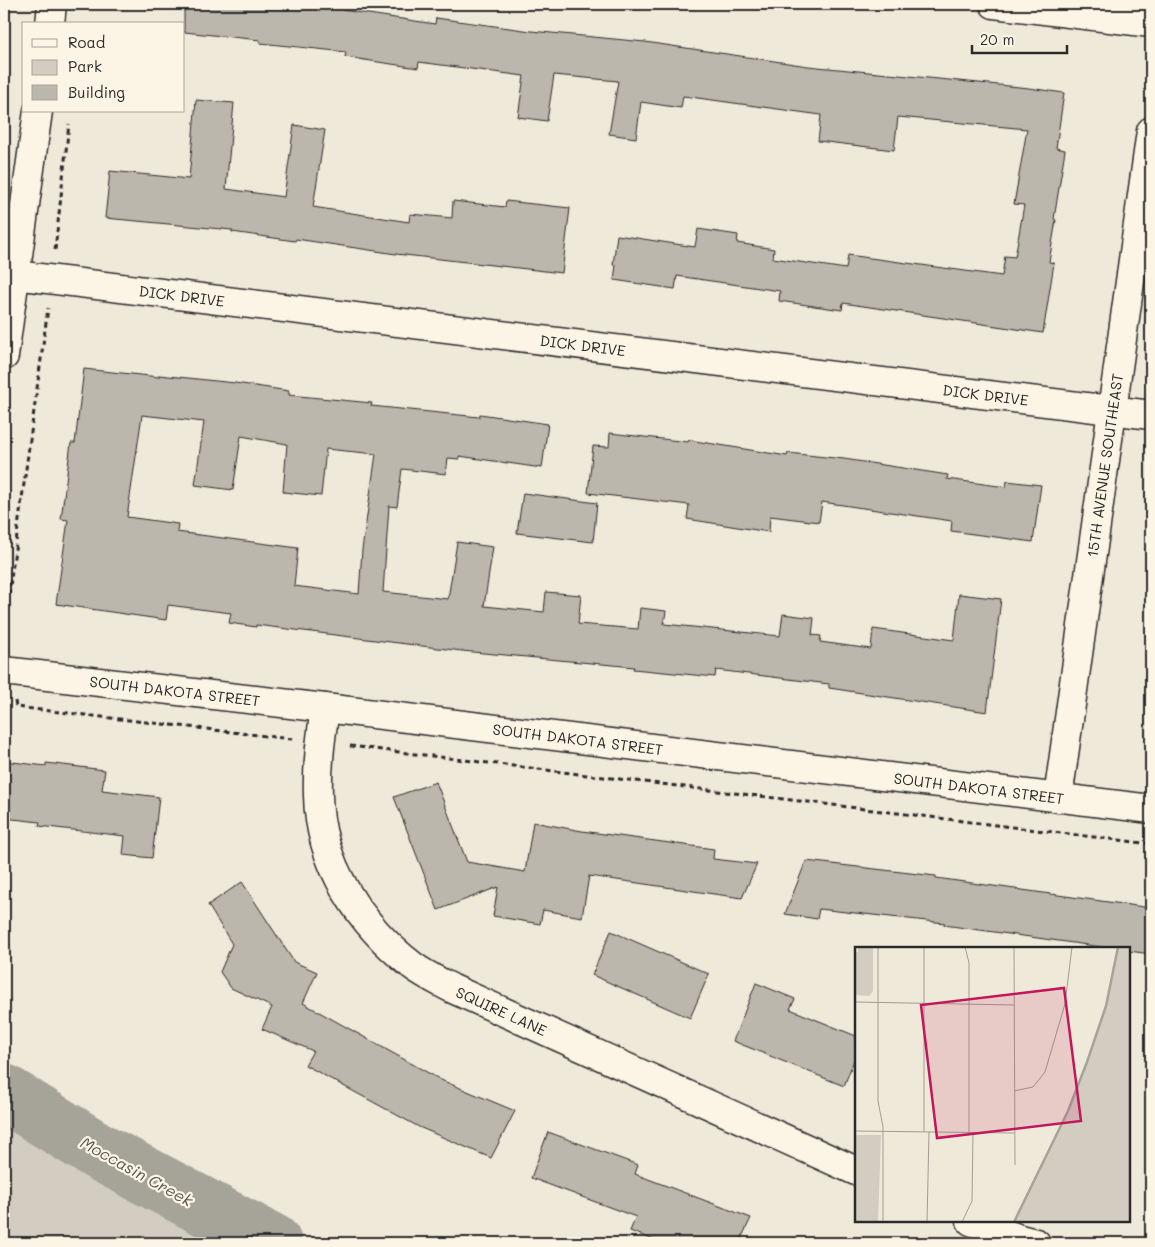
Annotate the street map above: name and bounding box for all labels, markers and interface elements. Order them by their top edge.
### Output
legend [22,22,185,112]
scale bar [972,22,1068,54]
text: 20 m [980,29,1014,49]
text: Road [68,32,105,52]
text: Park [68,56,102,76]
text: Building [68,82,125,102]
street label: DICK DRIVE [138,280,226,311]
street label: DICK DRIVE [539,330,627,360]
street label: 15TH AVENUE SOUTHEAST [1082,372,1127,558]
street label: DICK DRIVE [942,379,1030,410]
street label: SOUTH DAKOTA STREET [89,671,261,710]
street label: SOUTH DAKOTA STREET [492,719,664,759]
street label: SOUTH DAKOTA STREET [893,768,1065,808]
inset map [855,947,1130,1222]
street label: SQUIRE LANE [453,982,551,1040]
water label: Moccasin Creek [77,1131,197,1211]

